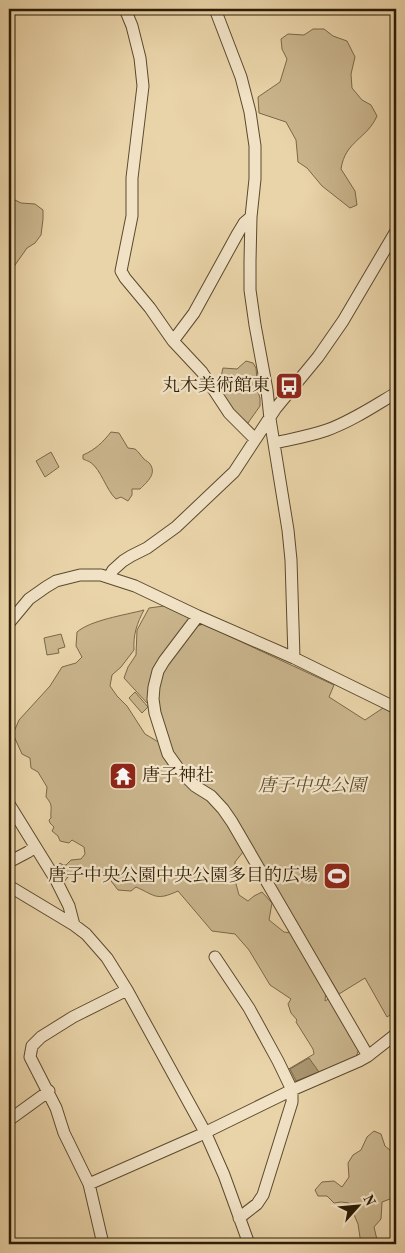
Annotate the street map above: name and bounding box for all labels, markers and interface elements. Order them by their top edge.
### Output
bus stop icon: 丸木美術館東 [274,371,304,401]
place label: 丸木美術館東 [162,375,270,395]
temple icon: 唐子神社 [108,761,138,791]
place label: 唐子神社 [142,765,214,785]
park label: 唐子中央公園 [258,775,369,795]
sports icon: 唐子中央公園中央公園多目的広場 [322,861,352,891]
place label: 唐子中央公園中央公園多目的広場 [48,865,318,885]
north arrow [332,1180,382,1230]
text: N [360,1193,377,1209]

